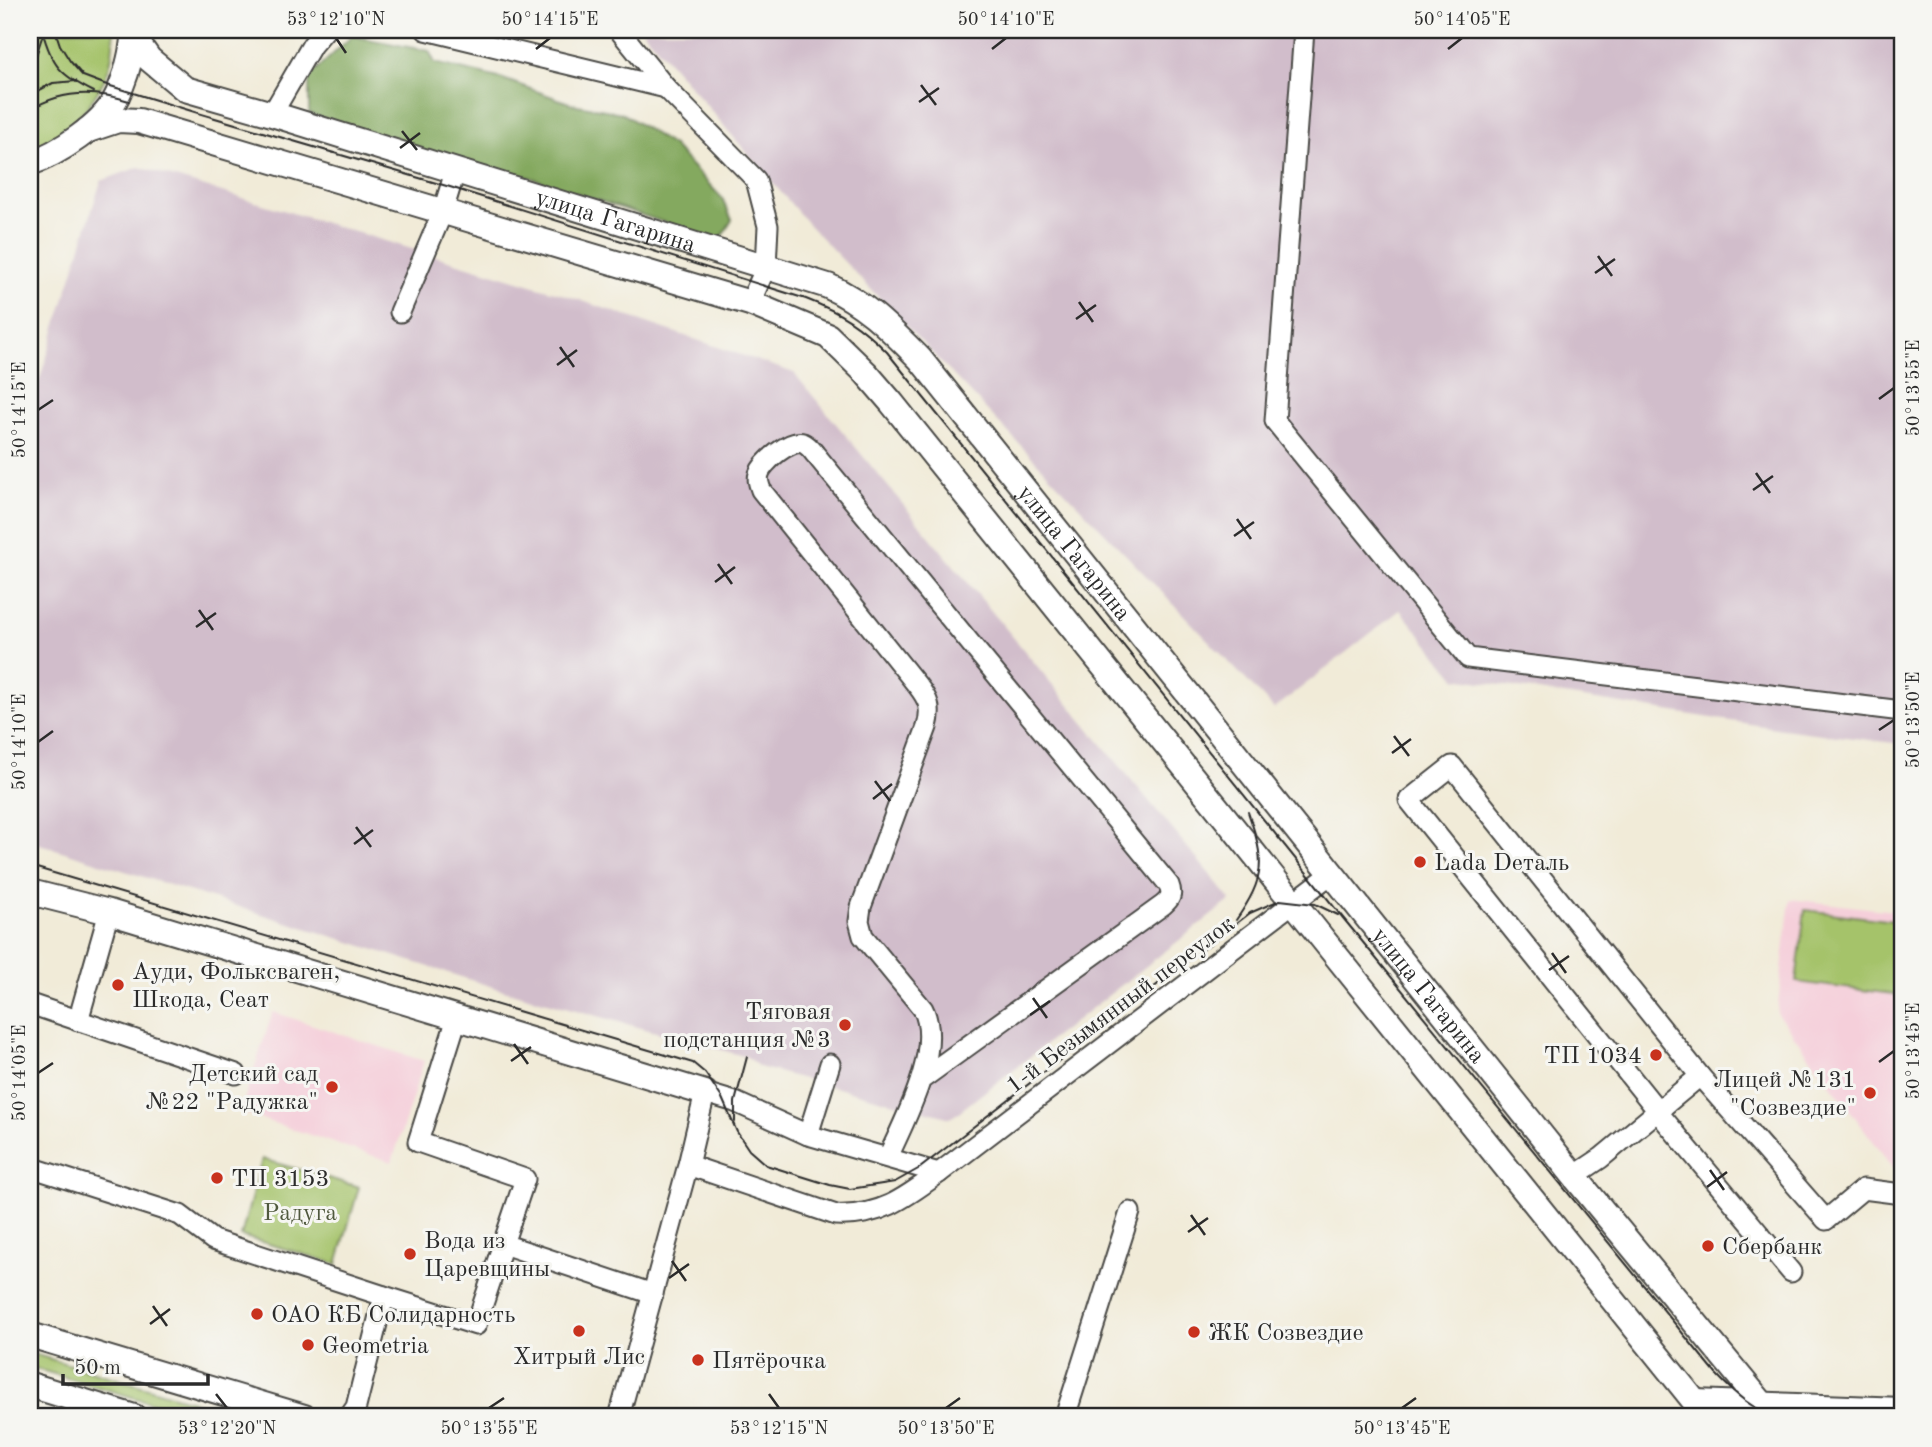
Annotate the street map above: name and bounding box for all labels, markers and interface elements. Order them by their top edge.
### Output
text: 53°12'10"N [287,11,385,29]
text: 50°14'15"E [502,11,598,29]
text: 50°14'10"E [958,11,1054,29]
text: 50°14'05"E [1414,11,1510,29]
street label: улица Гагарина [532,186,698,258]
text: 50°13'55"E [1905,340,1923,436]
text: 50°14'15"E [11,362,29,458]
street label: улица Гагарина [1012,481,1135,626]
text: 50°13'50"E [1905,672,1923,768]
text: 50°14'10"E [11,694,29,790]
place label: Lada Dеталь [1434,852,1569,876]
marker: Lada Dеталь [1412,854,1428,870]
street label: 1-й Безымянный переулок [1003,912,1240,1099]
street label: улица Гагарина [1366,924,1489,1069]
place label: Ауди, Фольксваген, Шкода, Сеат [132,961,340,1013]
marker: Ауди, Фольксваген, Шкода, Сеат [110,977,126,993]
place label: Тяговая подстанция №3 [663,1001,831,1053]
text: 50°13'45"E [1905,1003,1923,1099]
marker: Тяговая подстанция №3 [837,1017,853,1033]
text: 50°14'05"E [11,1025,29,1121]
place label: ТП 1034 [1544,1045,1642,1069]
marker: ТП 1034 [1648,1047,1664,1063]
place label: Детский сад №22 "Радужка" [146,1063,318,1115]
place label: Лицей №131 "Созвездие" [1713,1069,1856,1121]
marker: Детский сад №22 "Радужка" [324,1079,340,1095]
marker: Лицей №131 "Созвездие" [1862,1085,1878,1101]
place label: ТП 3153 [231,1168,329,1192]
marker: ТП 3153 [209,1170,225,1186]
park label: Радyга [263,1202,337,1226]
place label: Вода из Царевщины [424,1230,550,1282]
place label: Сбербанк [1722,1236,1822,1260]
marker: Сбербанк [1700,1238,1716,1254]
marker: Вода из Царевщины [402,1246,418,1262]
place label: ОАО КБ Солидарность [271,1304,515,1328]
marker: ОАО КБ Солидарность [249,1306,265,1322]
place label: ЖК Созвездие [1208,1322,1363,1346]
marker: Хитрый Лис [571,1323,587,1339]
marker: ЖК Созвездие [1186,1324,1202,1340]
place label: Geometria [322,1335,429,1359]
marker: Geometria [300,1337,316,1353]
scale bar [63,1342,208,1386]
place label: Хитрый Лис [513,1346,645,1370]
place label: Пятёрочка [712,1350,826,1374]
marker: Пятёрочка [690,1352,706,1368]
text: 50 m [74,1358,121,1379]
text: 53°12'20"N [178,1420,276,1438]
text: 50°13'55"E [441,1420,537,1438]
text: 53°12'15"N [730,1420,828,1438]
text: 50°13'50"E [898,1420,994,1438]
text: 50°13'45"E [1354,1420,1450,1438]

